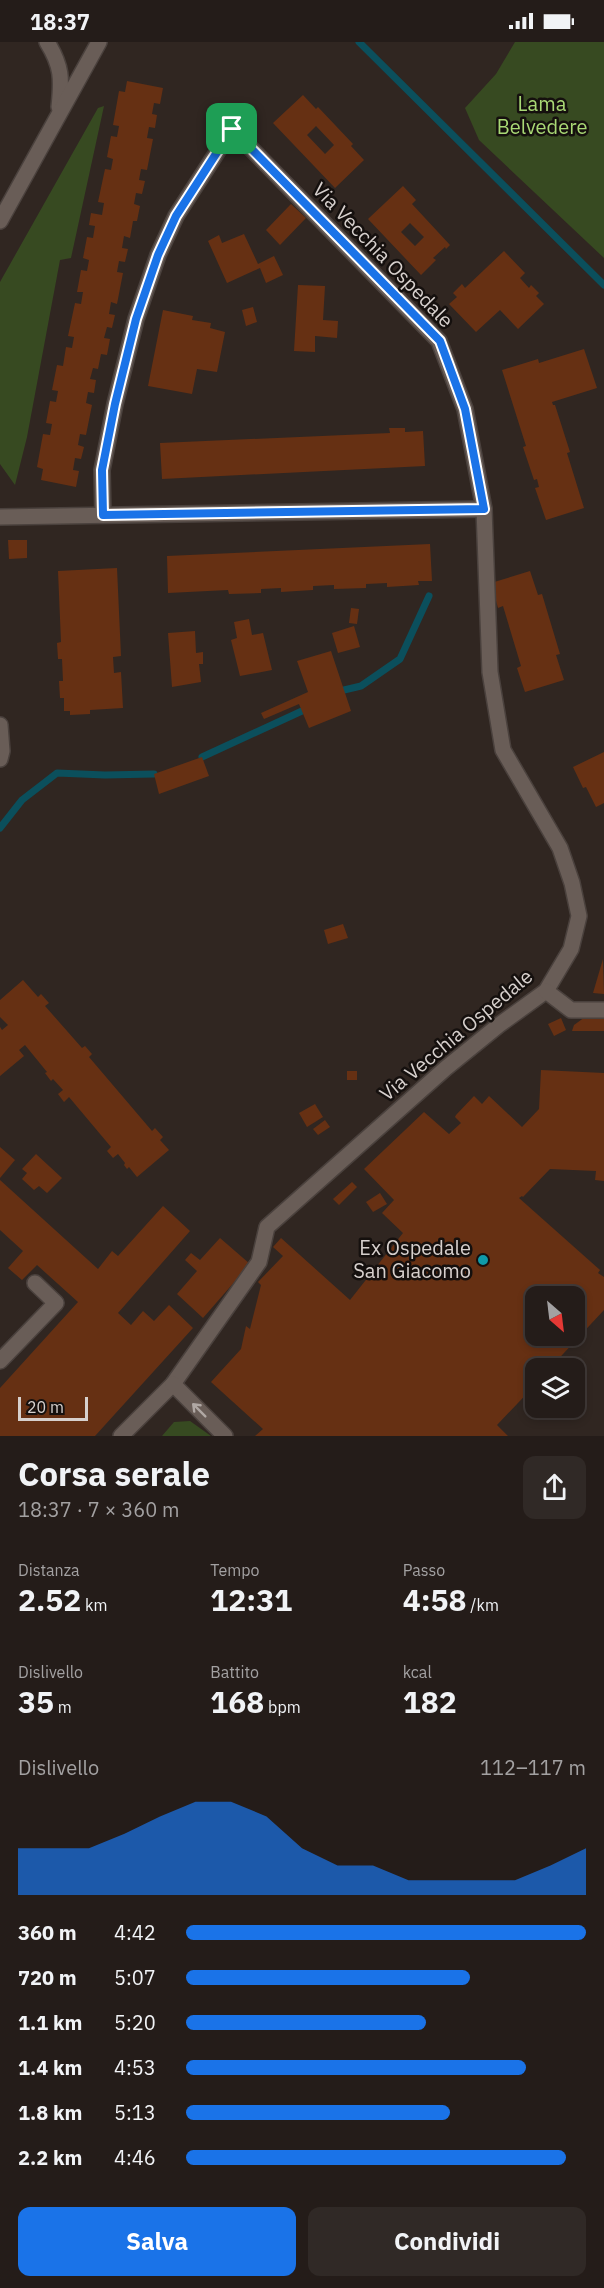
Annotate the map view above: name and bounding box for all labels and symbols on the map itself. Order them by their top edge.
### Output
park label: Lama Belvedere [497,90,587,140]
pin [206,103,257,154]
street label: Via Vecchia Ospedale [307,176,460,333]
street label: Via Vecchia Ospedale [373,963,538,1107]
place label: Ex Ospedale San Giacomo [353,1234,471,1284]
marker: Ex Ospedale San Giacomo [476,1253,490,1267]
north arrow [525,1286,585,1346]
scale bar [18,1394,88,1422]
one-way arrow [192,1403,206,1418]

